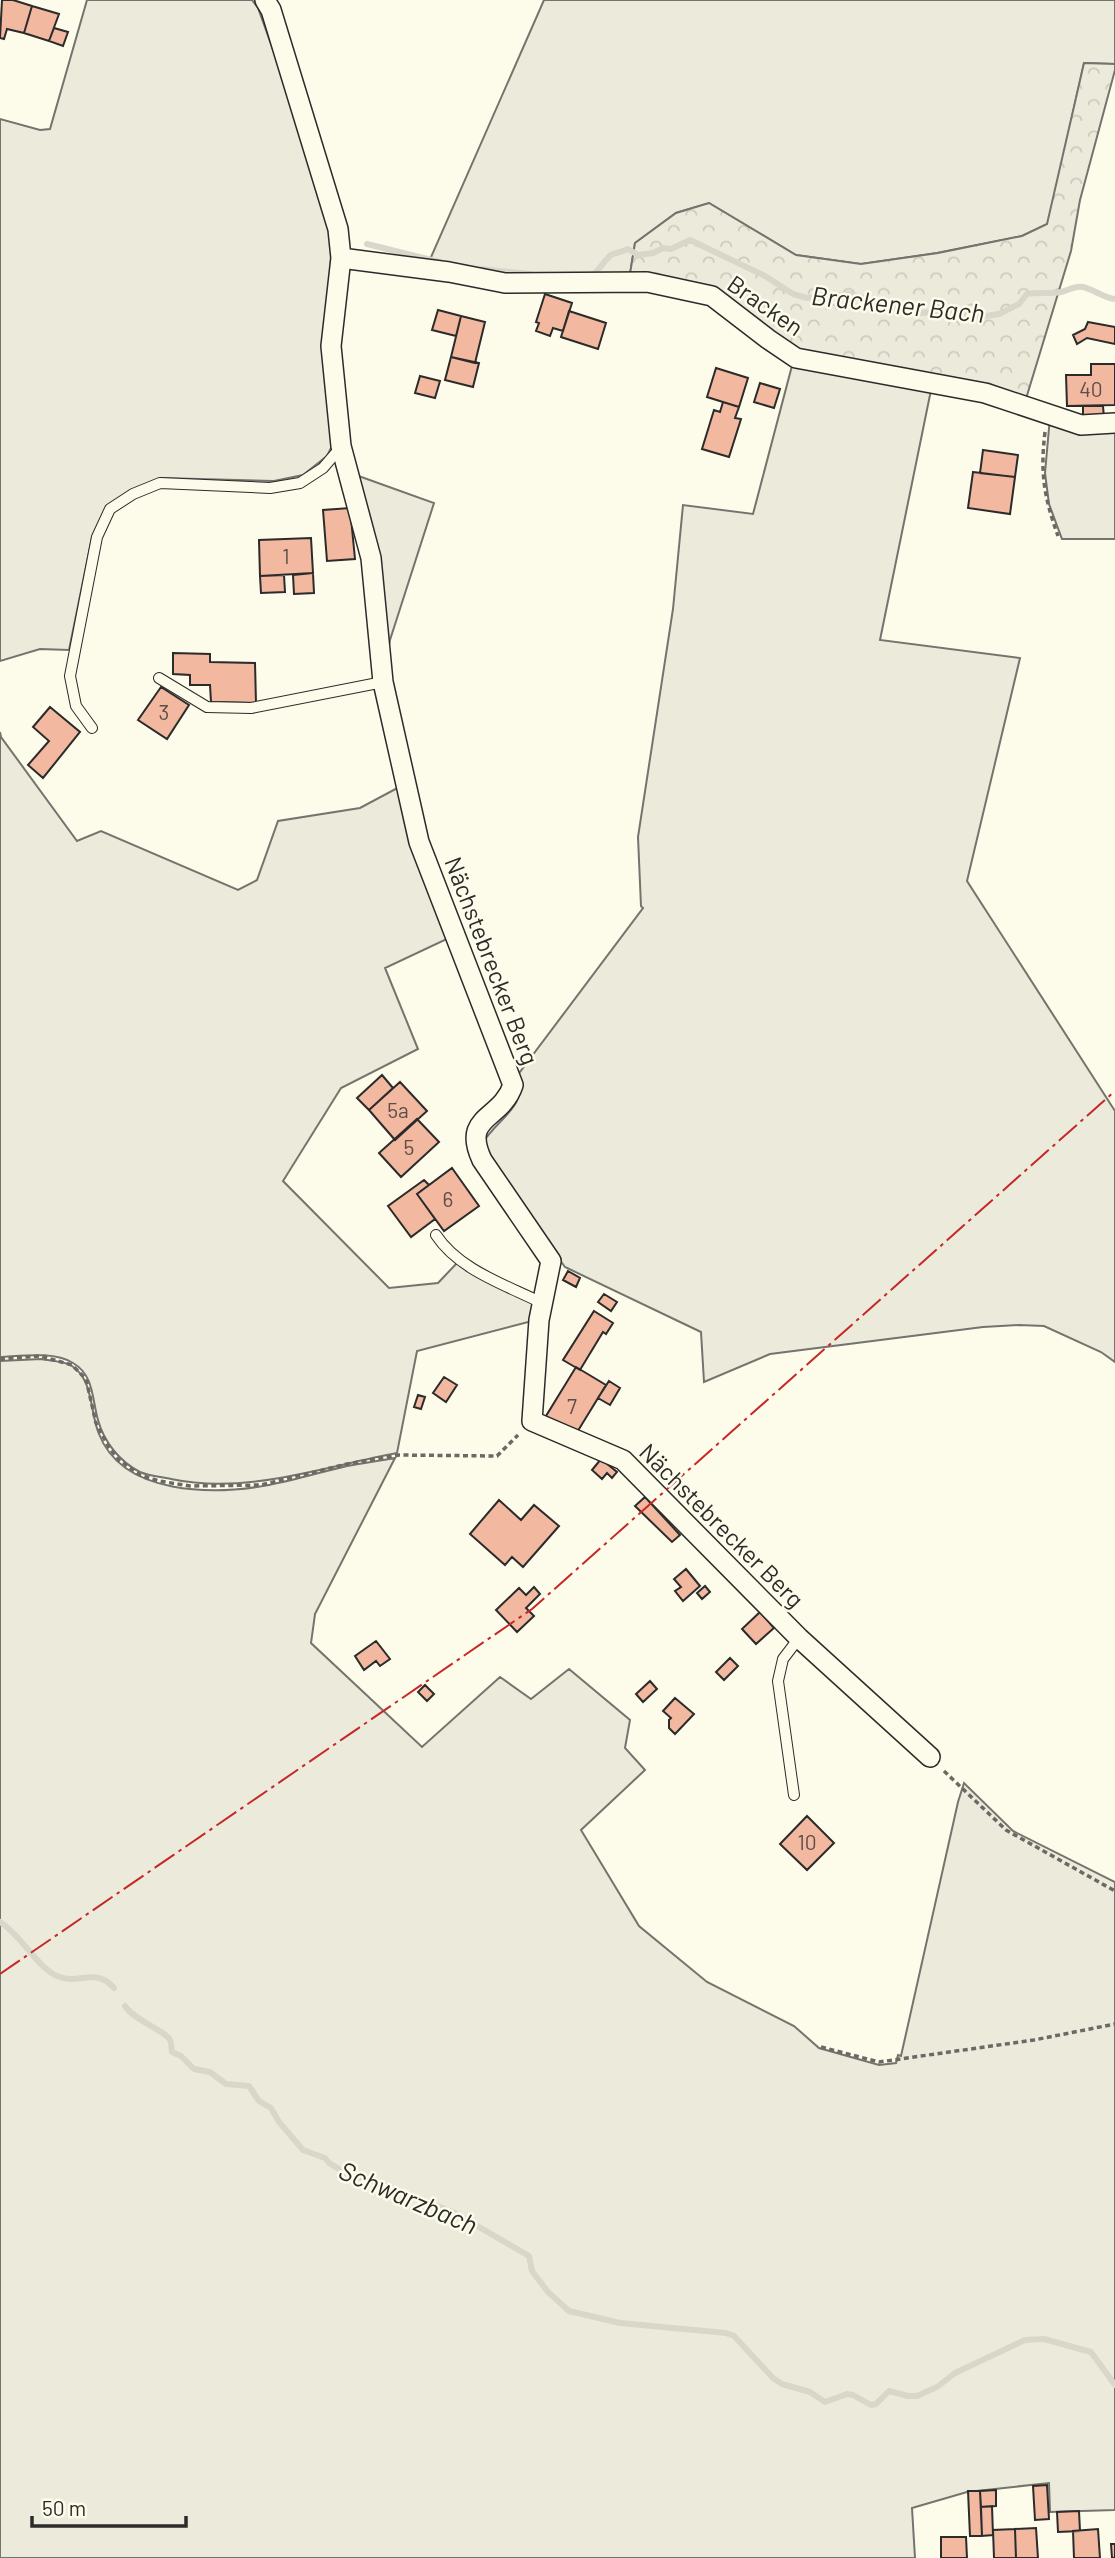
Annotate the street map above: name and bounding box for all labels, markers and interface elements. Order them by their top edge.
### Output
street label: Bracken [722,268,809,341]
water label: Brackener Bach [810,279,986,328]
house number: 40 [1079,376,1103,401]
house number: 1 [282,543,290,568]
house number: 3 [159,699,169,724]
street label: Nächstebrecker Berg [439,852,545,1069]
house number: 5a [387,1097,409,1122]
house number: 5 [404,1134,414,1159]
house number: 6 [443,1186,453,1211]
house number: 7 [567,1393,577,1418]
street label: Nächstebrecker Berg [634,1437,810,1613]
house number: 10 [797,1829,817,1854]
water label: Schwarzbach [335,2154,482,2240]
scale bar [32,2484,186,2528]
text: 50 m [42,2495,86,2520]

